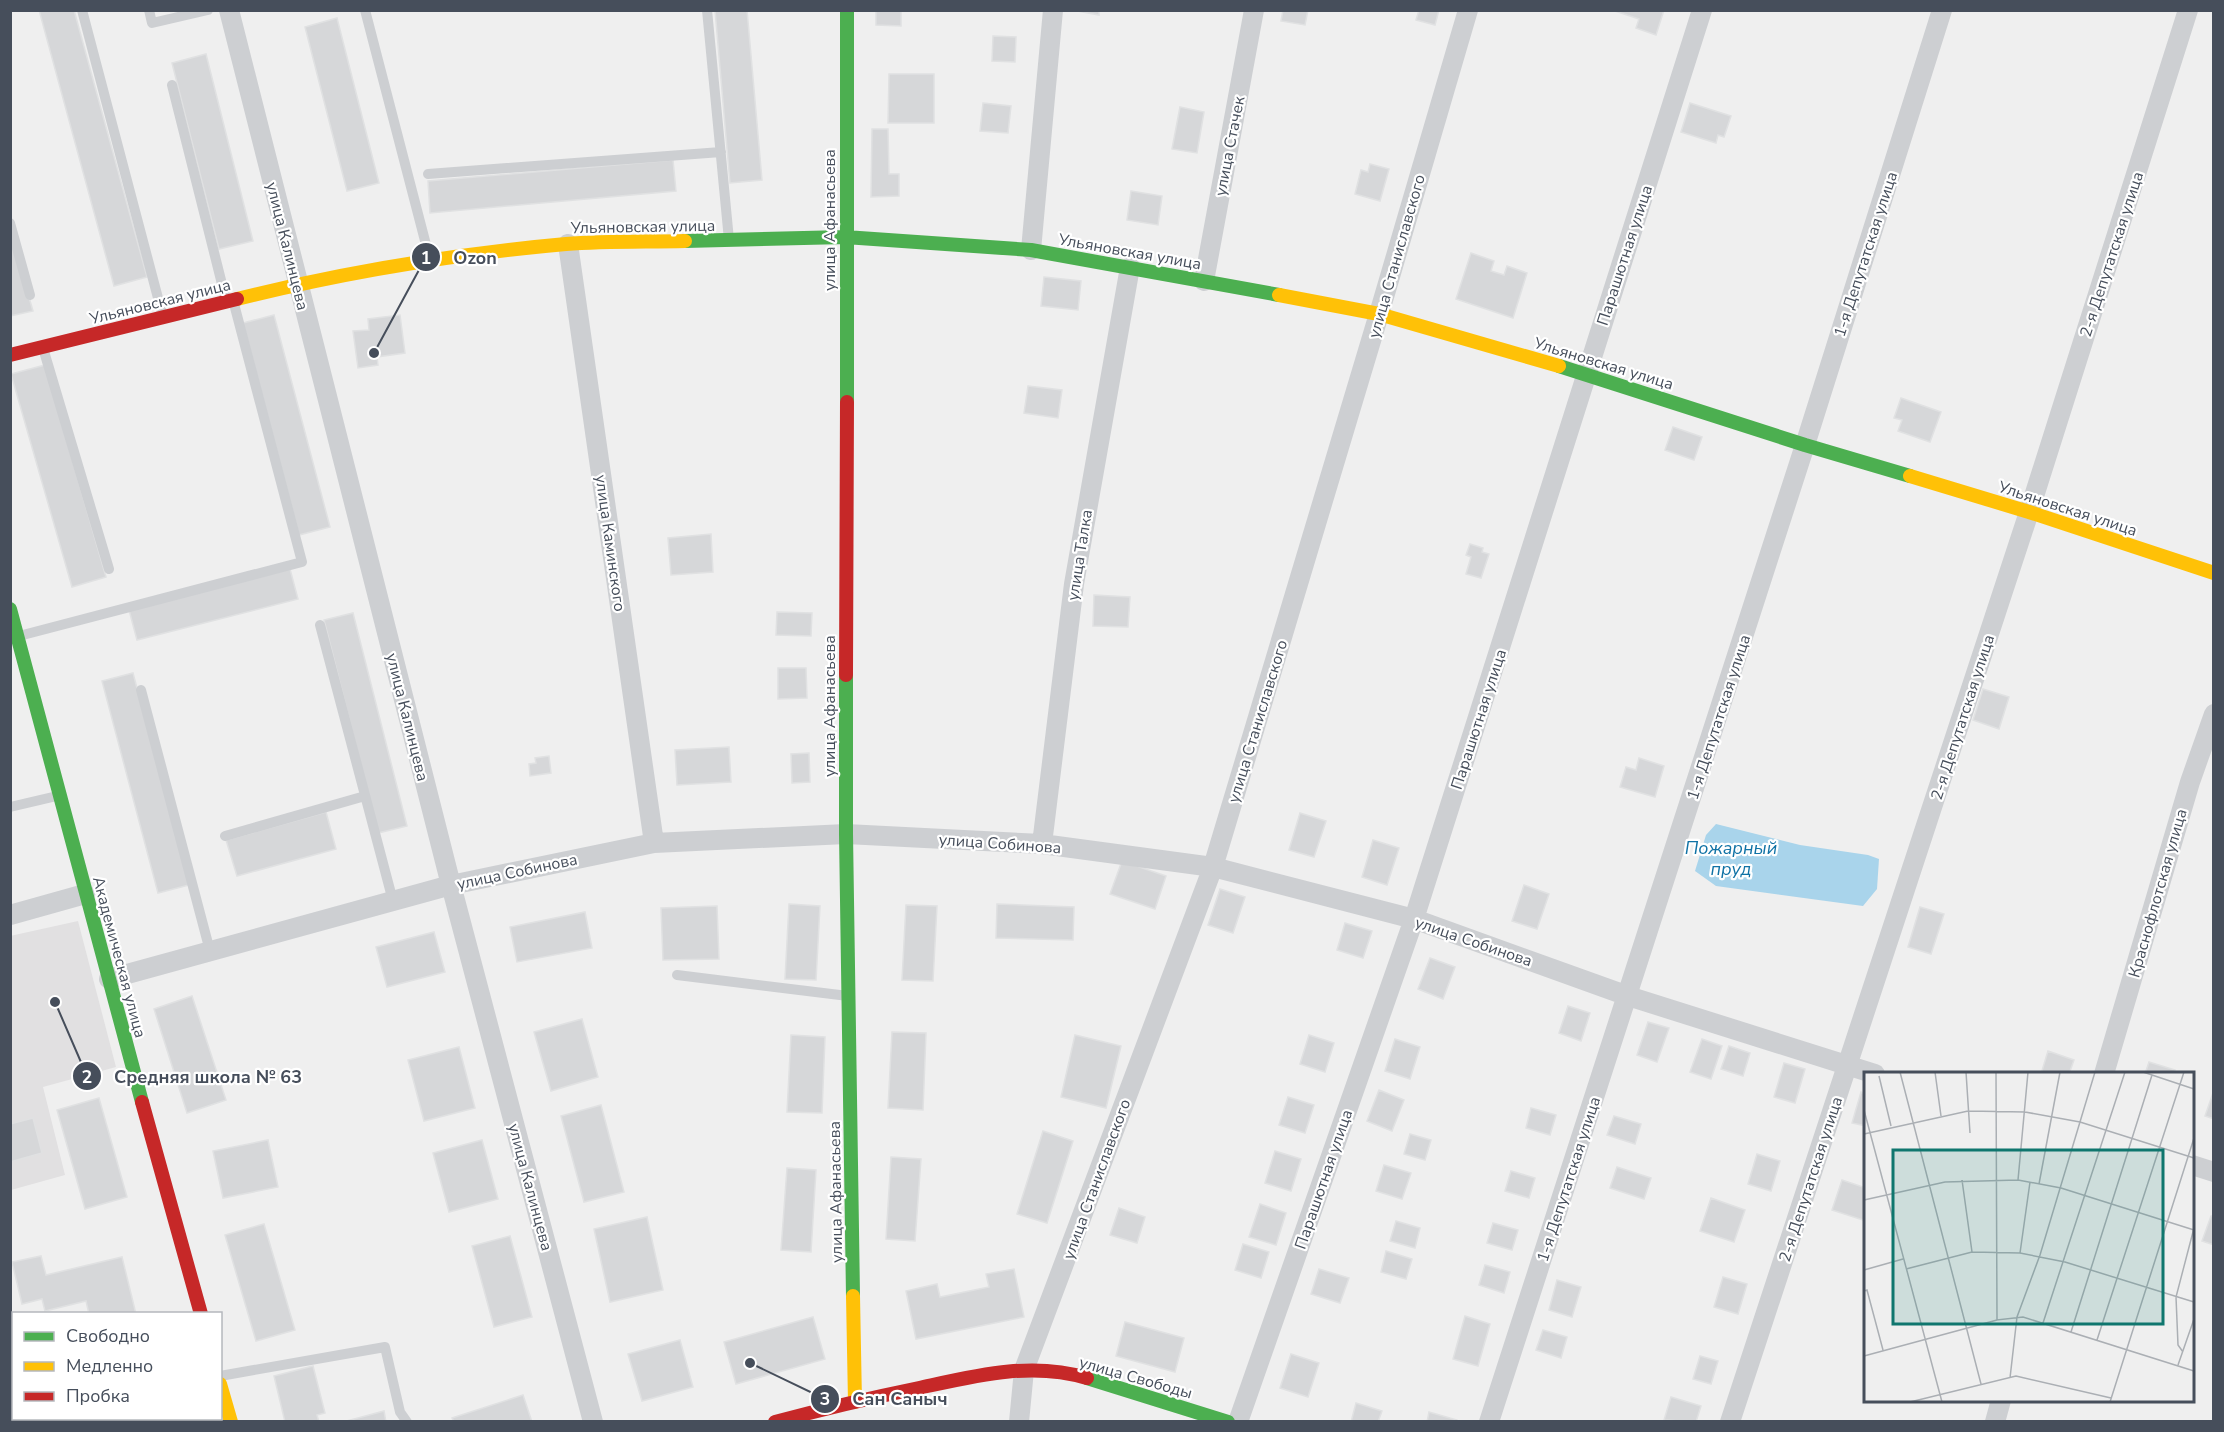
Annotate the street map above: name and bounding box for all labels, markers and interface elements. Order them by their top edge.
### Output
street label: улица Стачек [1210,94,1251,198]
street label: улица Афанасьева [819,149,841,291]
street label: 1-я Депутатская улица [1829,169,1903,340]
street label: 2-я Депутатская улица [2075,169,2149,340]
street label: улица Станиславского [1363,172,1431,341]
street label: улица Калинцева [260,180,314,313]
street label: Парашютная улица [1592,182,1658,328]
street label: Ульяновская улица [569,215,716,239]
street label: Ульяновская улица [1056,228,1203,275]
callout: Ozon [411,239,509,275]
text: 1 [421,246,431,270]
text: Ozon [453,246,497,270]
street label: Ульяновская улица [86,274,233,330]
street label: Ульяновская улица [1530,332,1676,396]
street label: улица Каминского [590,473,631,613]
street label: Ульяновская улица [1995,476,2140,542]
street label: улица Талка [1062,508,1098,602]
street label: 1-я Депутатская улица [1682,632,1756,803]
street label: 2-я Депутатская улица [1926,632,2000,803]
street label: улица Афанасьева [819,635,841,777]
street label: улица Станиславского [1223,637,1293,805]
street label: Парашютная улица [1446,646,1512,792]
street label: улица Калинцева [380,651,434,784]
street label: Краснофлотская улица [2123,806,2193,980]
street label: улица Собинова [938,829,1062,859]
water label: Пожарный пруд [1685,836,1777,881]
street label: улица Собинова [455,848,579,895]
street label: Академическая улица [87,874,151,1040]
street label: улица Собинова [1412,912,1535,972]
callout: Средняя школа № 63 [72,1058,314,1094]
text: 2 [82,1065,92,1089]
text: Средняя школа № 63 [114,1065,302,1089]
inset map [1864,1072,2194,1402]
street label: 1-я Депутатская улица [1532,1094,1606,1265]
street label: 2-я Депутатская улица [1774,1094,1848,1265]
street label: улица Станиславского [1058,1096,1136,1263]
street label: Парашютная улица [1290,1107,1358,1252]
street label: улица Калинцева [502,1121,558,1253]
street label: улица Афанасьева [824,1121,848,1263]
legend [12,1312,222,1420]
text: Свободно [66,1324,150,1348]
street label: улица Свободы [1077,1351,1195,1405]
text: Медленно [66,1354,153,1378]
callout: Сан Саныч [810,1381,959,1417]
text: Пробка [66,1384,130,1408]
text: 3 [820,1387,830,1411]
text: Сан Саныч [852,1387,948,1411]

